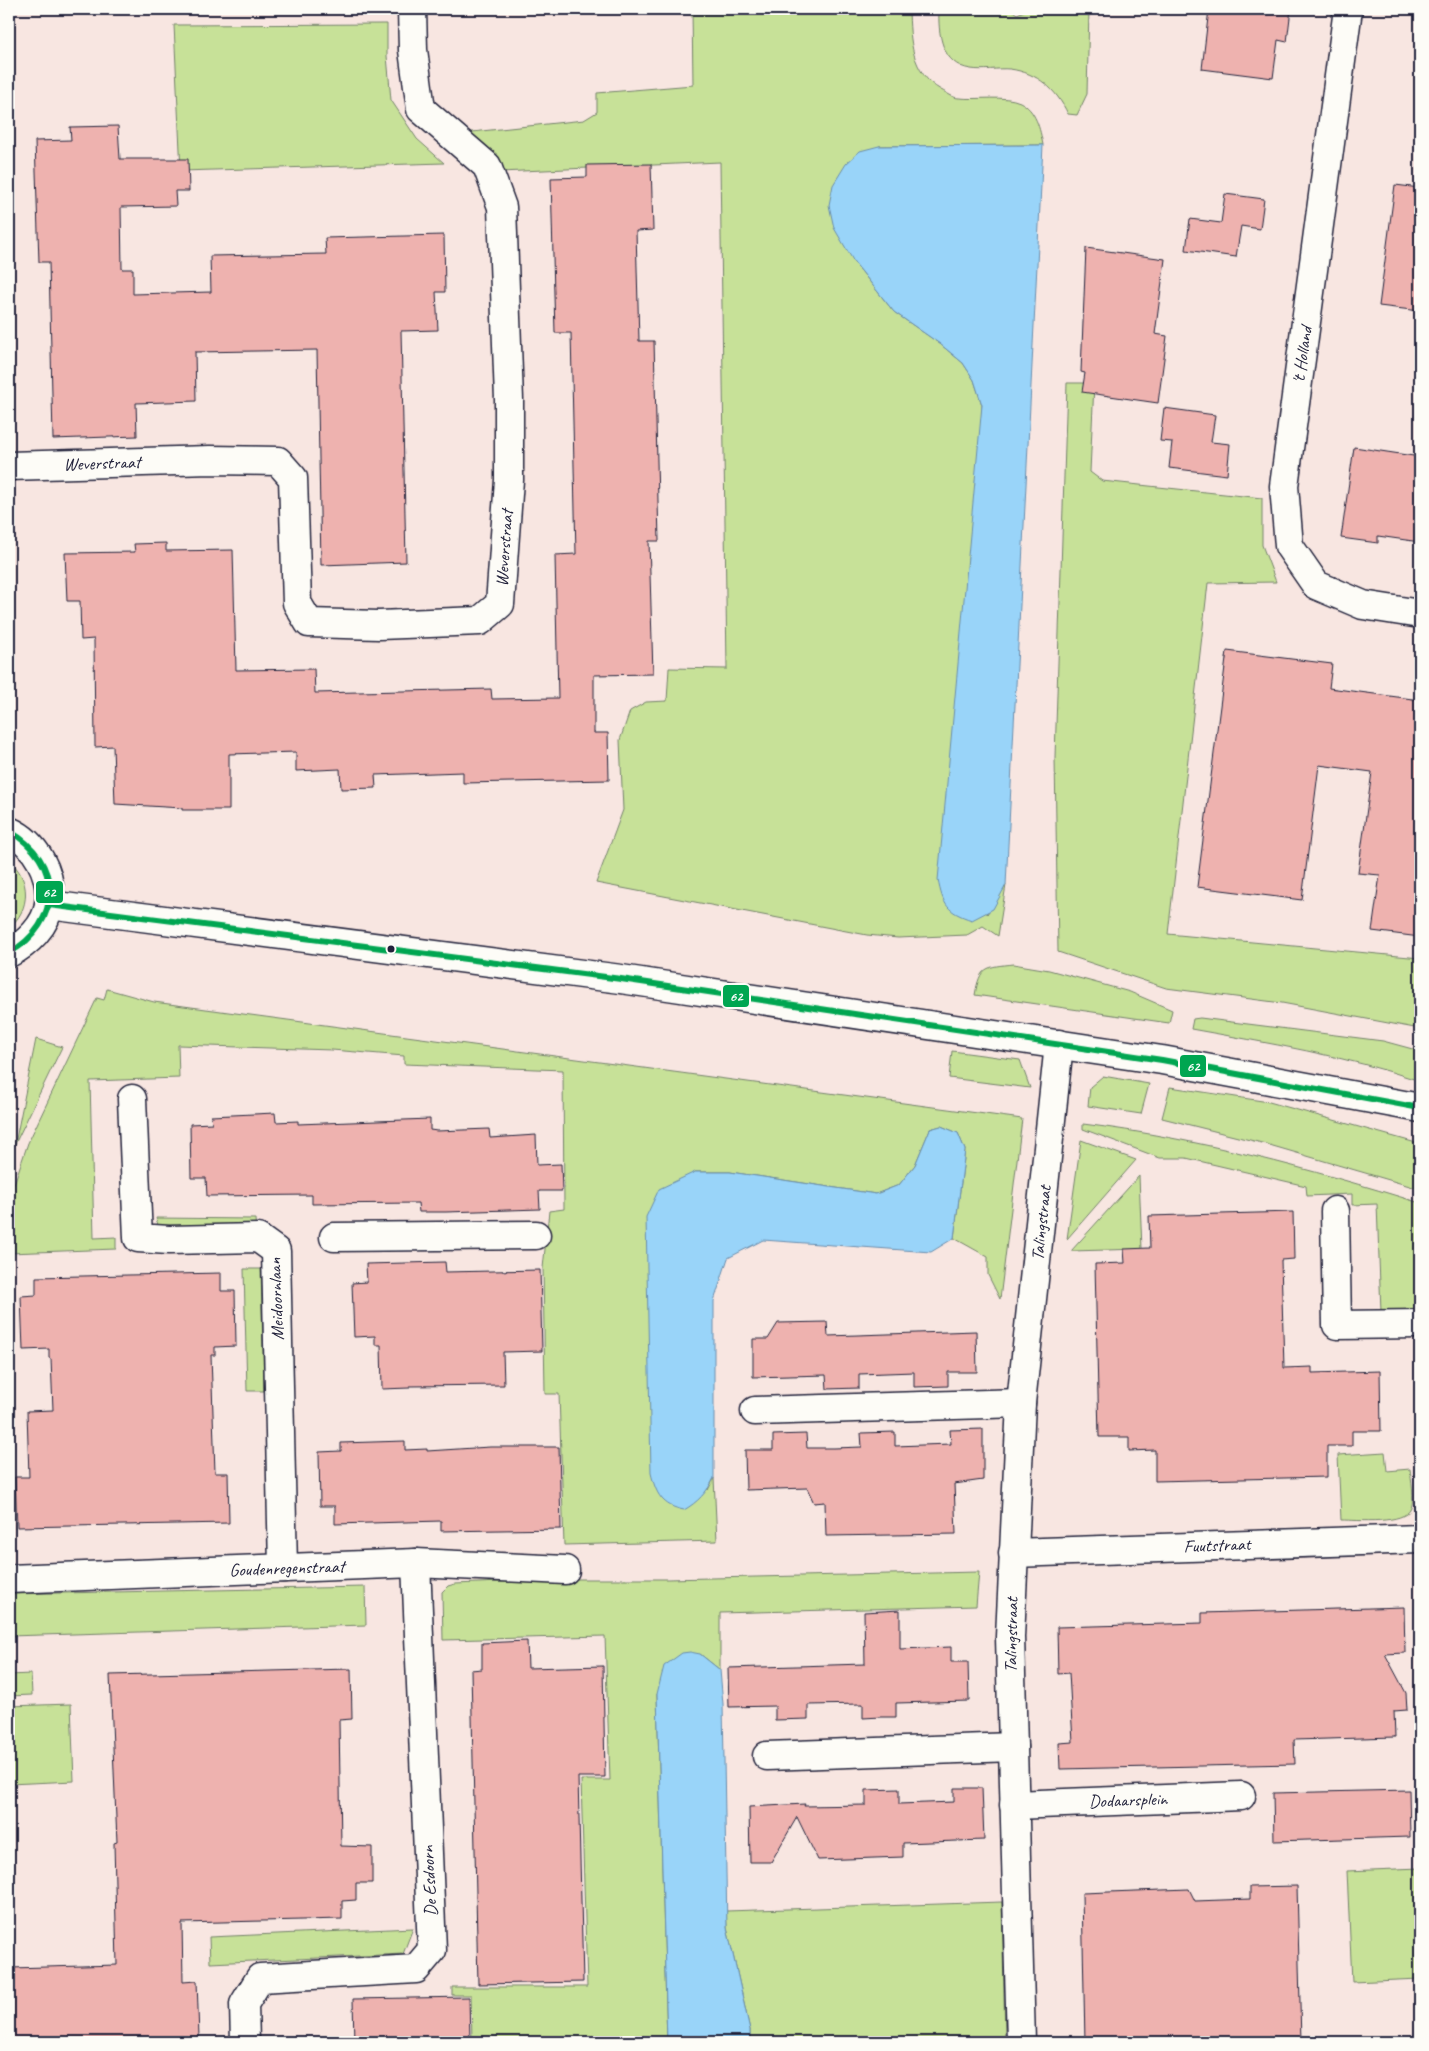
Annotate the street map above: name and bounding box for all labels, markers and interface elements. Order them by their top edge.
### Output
street label: 't Holland [1287,322,1317,385]
street label: Weverstraat [63,451,144,475]
street label: Weverstraat [490,506,518,587]
line badge: 62 [35,880,64,904]
text: 62 [43,884,57,901]
unlabelled marker [386,944,396,954]
line badge: 62 [722,984,750,1008]
text: 62 [730,988,744,1005]
line badge: 62 [1179,1054,1207,1078]
text: 62 [1187,1058,1201,1075]
street label: Talingstraat [1026,1182,1056,1262]
street label: Meidoornlaan [264,1257,288,1340]
street label: Fuutstraat [1183,1533,1253,1557]
street label: Goudenregenstraat [229,1555,348,1581]
street label: Talingstraat [999,1595,1023,1673]
street label: Dodaarsplein [1088,1788,1168,1812]
street label: De Esdoorn [416,1844,442,1917]

